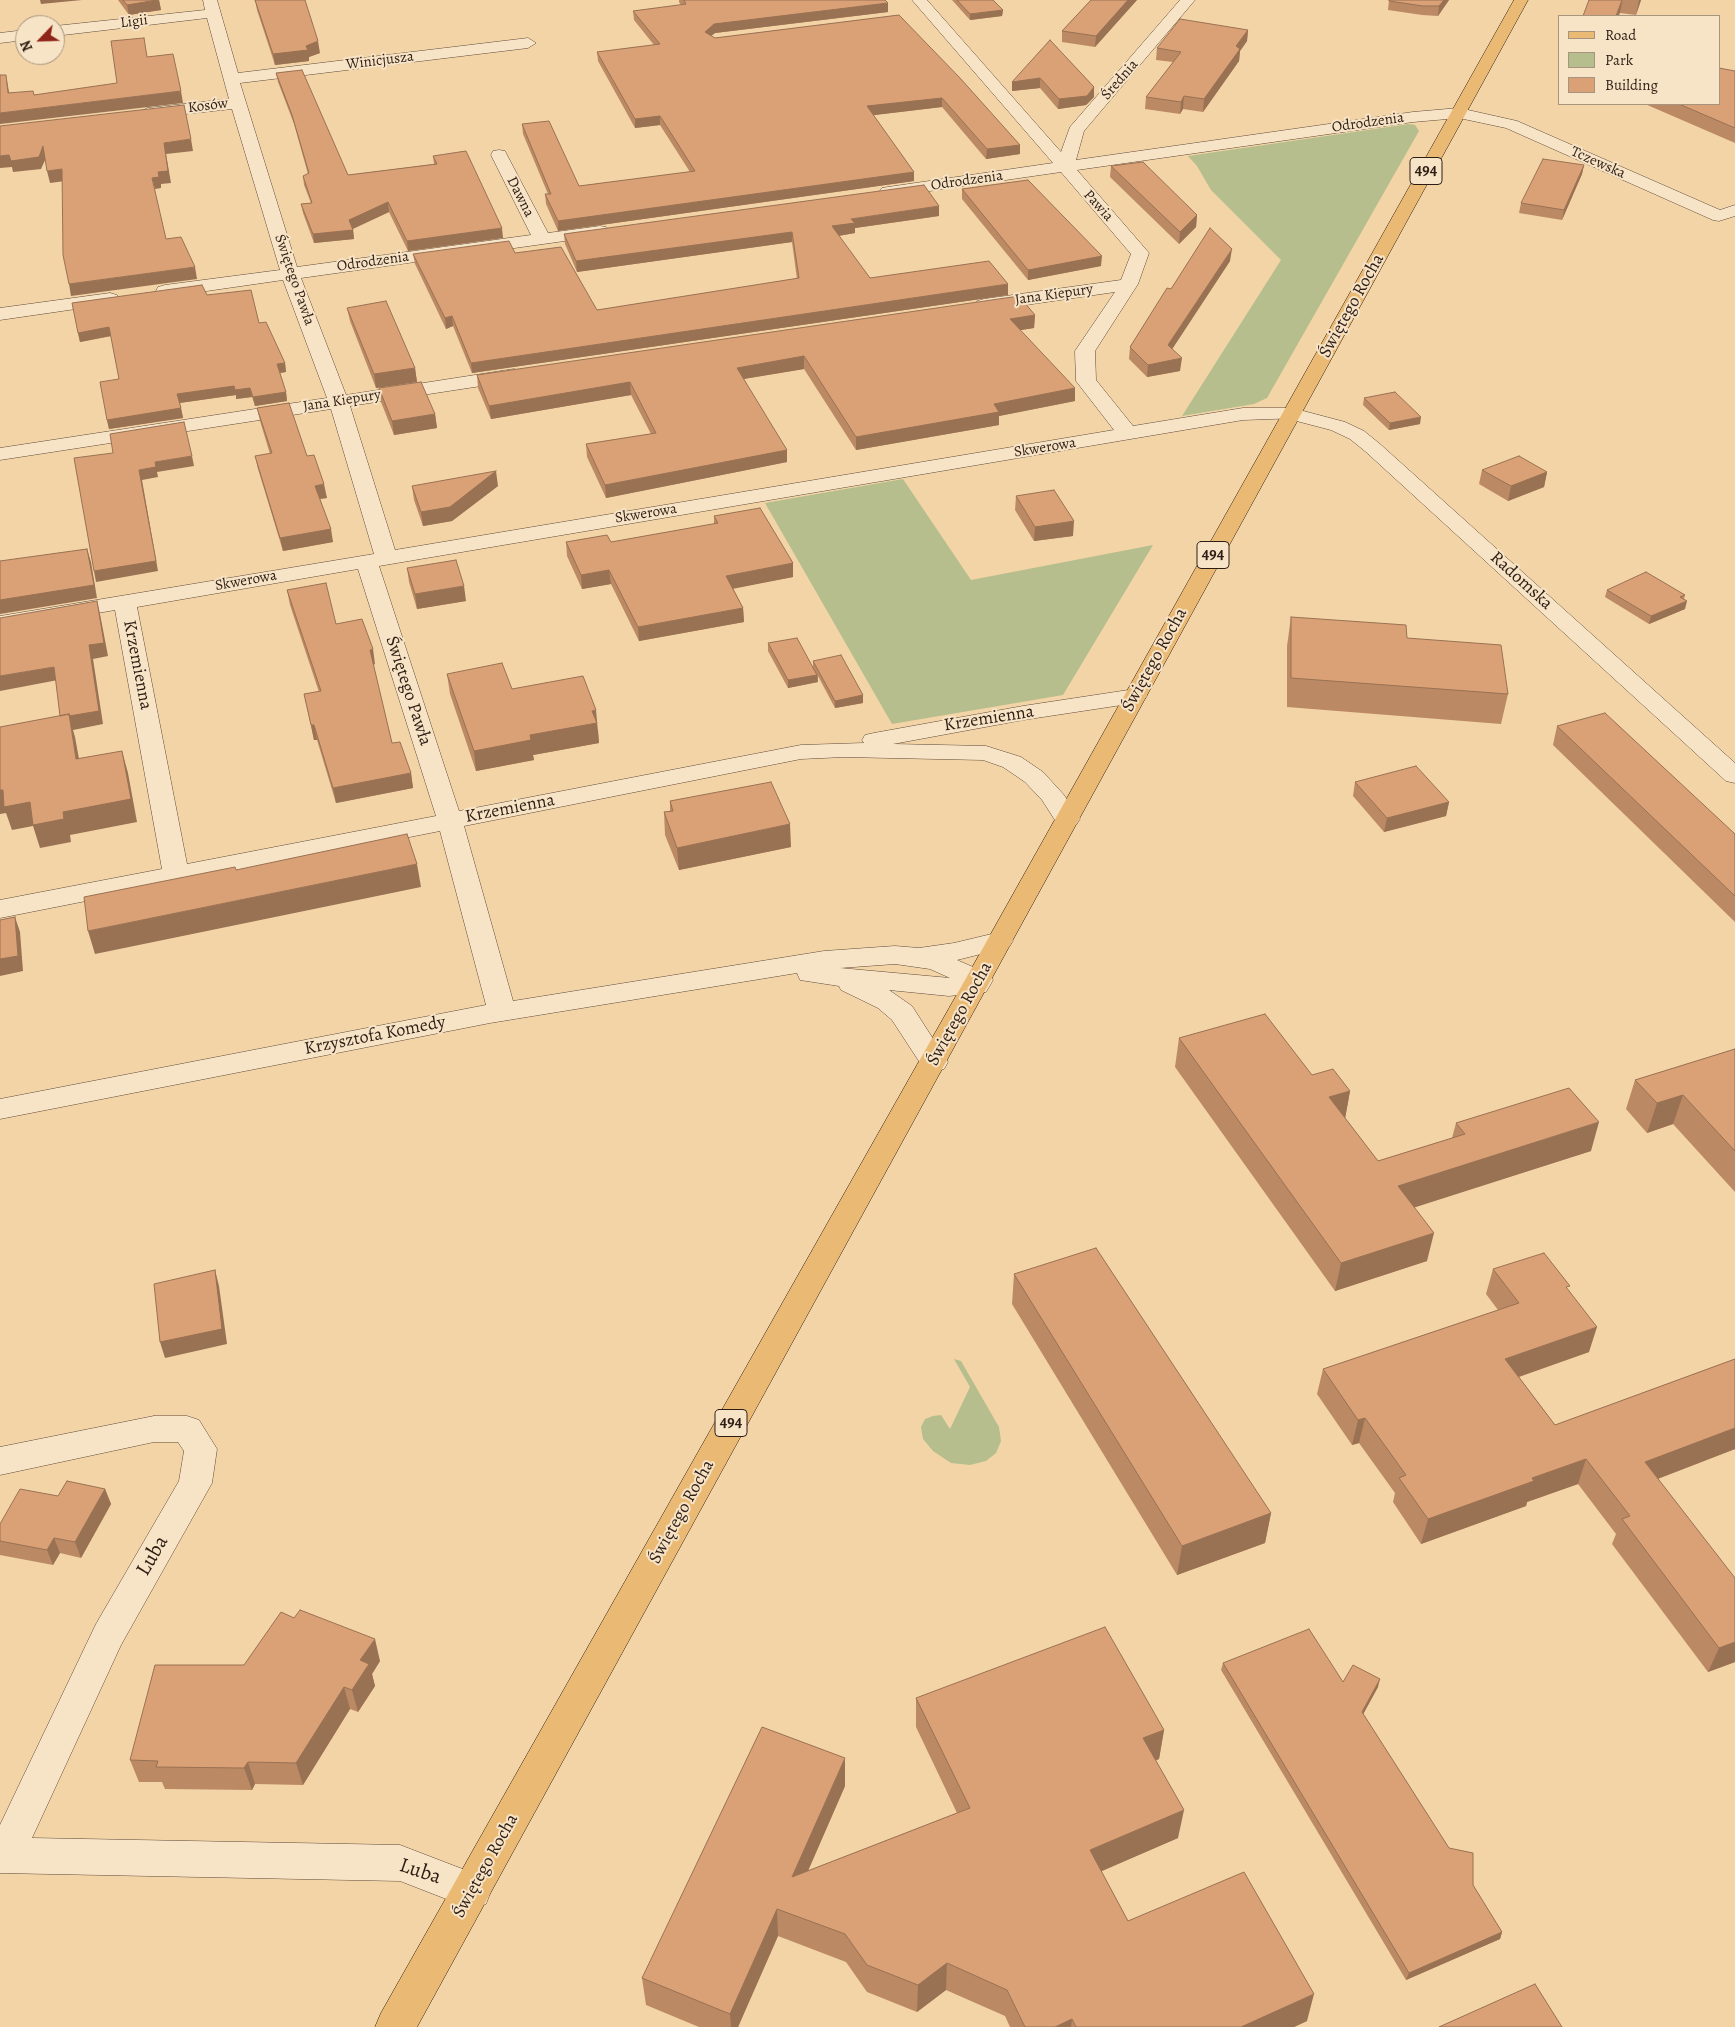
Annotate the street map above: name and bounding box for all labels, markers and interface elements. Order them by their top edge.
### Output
street label: Ligii [119,11,149,33]
north arrow [15,15,65,65]
legend [1558,15,1720,105]
text: Road [1605,25,1636,45]
text: N [16,37,38,54]
street label: Winicjusza [345,48,415,74]
text: Park [1605,50,1633,70]
street label: Średnia [1098,56,1142,104]
text: Building [1605,75,1658,95]
street label: Kosów [187,95,229,117]
street label: Odrodzenia [1331,109,1405,137]
street label: Tczewska [1568,143,1628,183]
road number: 494 [1410,158,1442,185]
street label: Odrodzenia [930,167,1004,195]
street label: Dawna [502,174,538,220]
street label: Pawia [1079,186,1117,226]
street label: Świętego Pawła [270,232,318,328]
street label: Odrodzenia [336,248,410,276]
street label: Świętego Rocha [1315,250,1389,362]
street label: Jana Kiepury [1014,281,1094,309]
street label: Jana Kiepury [302,386,382,416]
street label: Skwerowa [1013,434,1077,462]
street label: Skwerowa [614,500,678,528]
road number: 494 [1197,542,1229,568]
street label: Radomska [1485,547,1557,615]
street label: Skwerowa [214,567,278,595]
street label: Świętego Rocha [1118,604,1192,716]
street label: Krzemienna [118,618,156,712]
street label: Świętego Pawła [380,633,436,749]
street label: Krzemienna [942,701,1036,737]
street label: Krzemienna [463,790,557,828]
street label: Świętego Rocha [923,958,997,1070]
street label: Krzysztofa Komedy [303,1012,447,1060]
road number: 494 [715,1410,747,1436]
street label: Świętego Rocha [645,1456,719,1568]
street label: Luba [131,1531,175,1581]
street label: Świętego Rocha [449,1810,523,1922]
street label: Luba [396,1853,444,1891]

